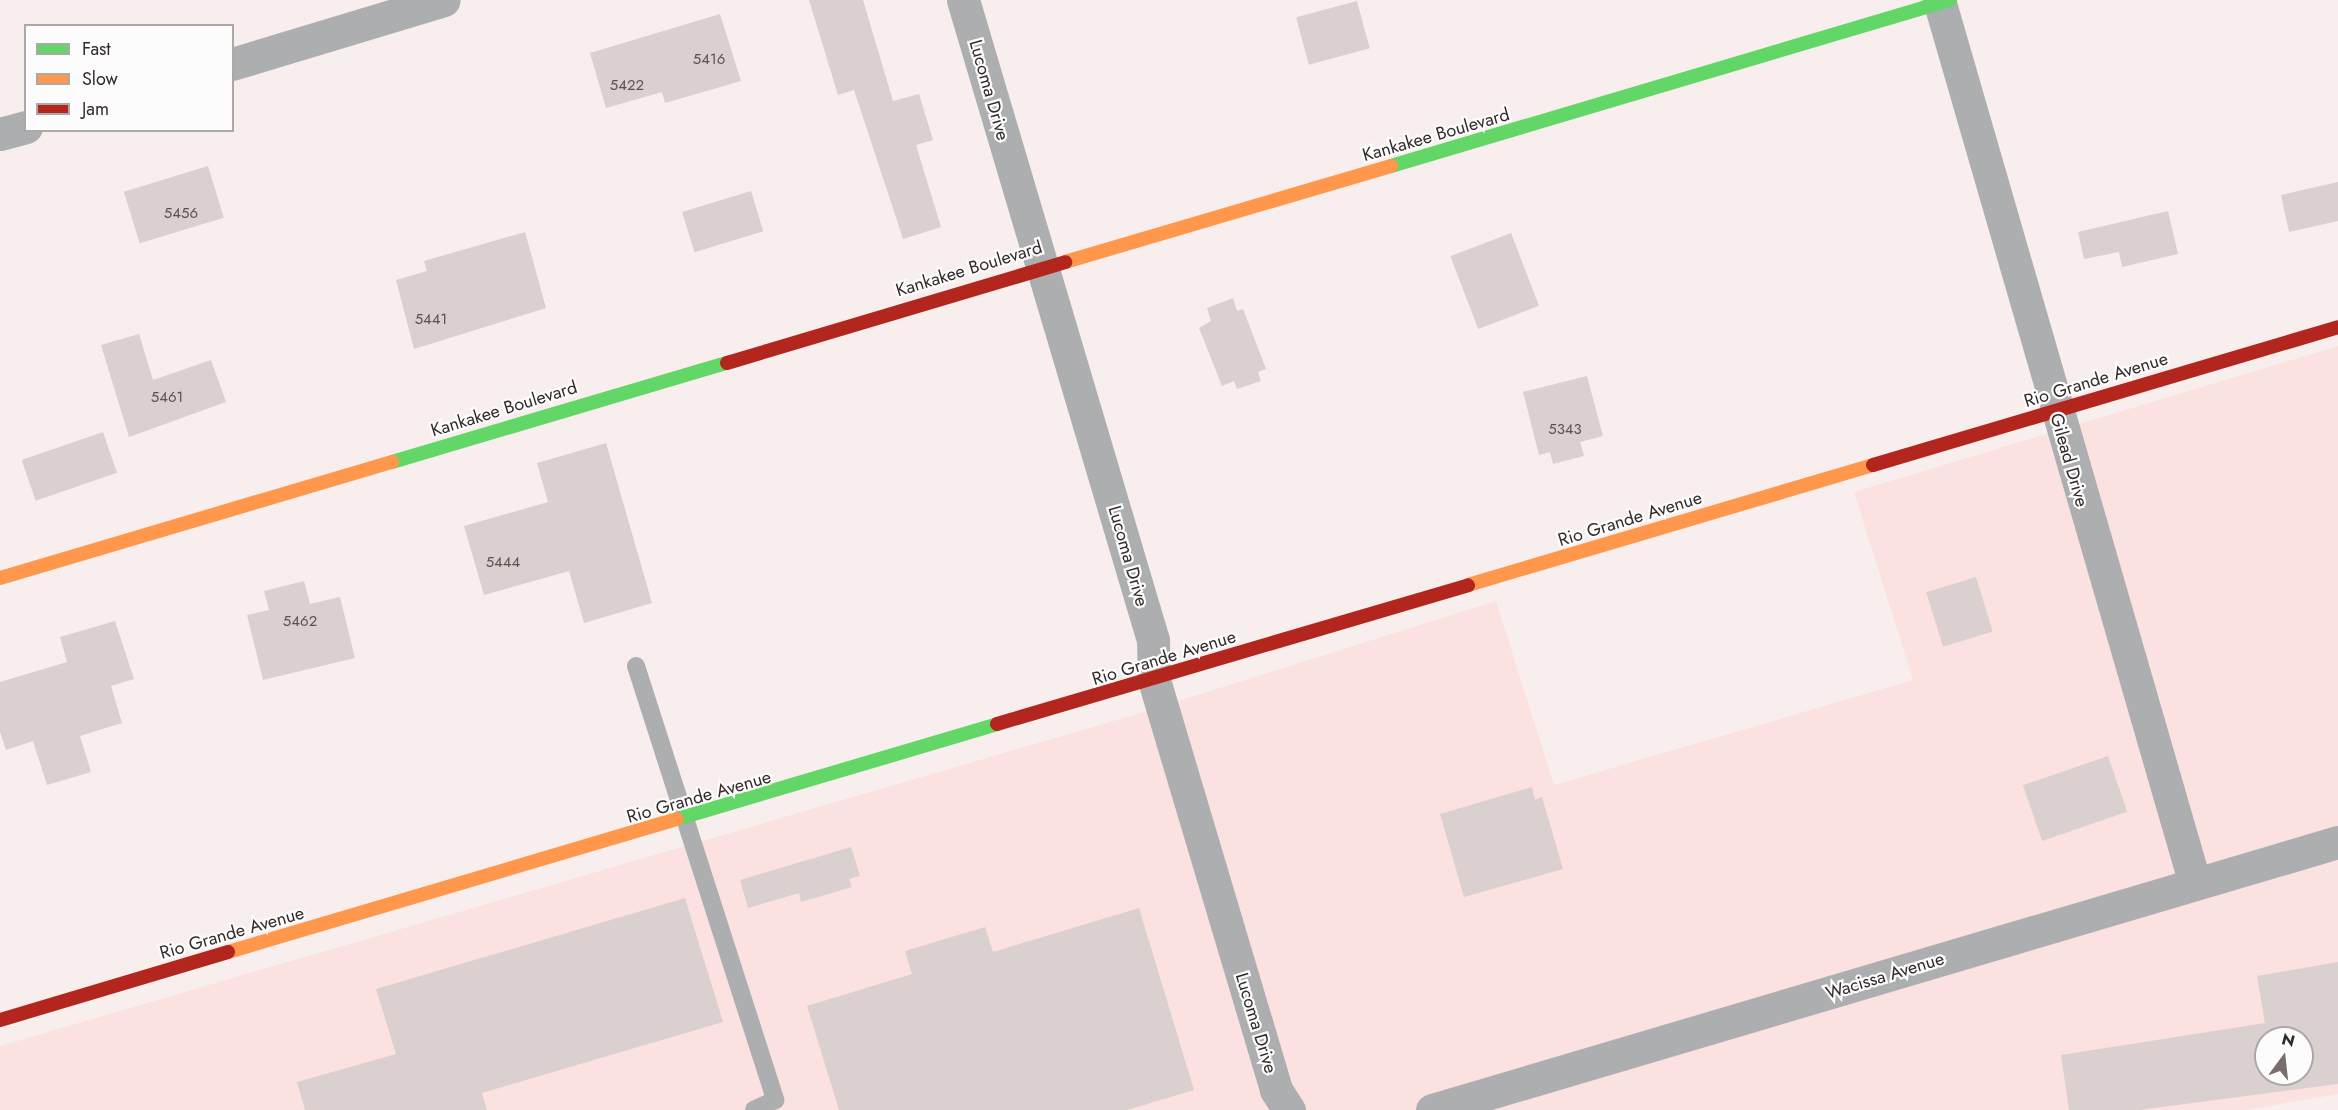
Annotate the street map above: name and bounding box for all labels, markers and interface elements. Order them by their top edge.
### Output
legend [24,24,234,132]
text: Fast [82,36,111,62]
street label: Lucoma Drive [964,37,1014,143]
house number: 5416 [693,51,725,69]
text: Slow [82,66,118,92]
house number: 5422 [610,77,644,95]
text: Jam [82,96,109,122]
street label: Kankakee Boulevard [1360,104,1512,166]
house number: 5456 [164,205,198,223]
street label: Kankakee Boulevard [893,236,1045,302]
house number: 5441 [415,311,447,329]
street label: Rio Grande Avenue [2021,348,2171,412]
street label: Kankakee Boulevard [428,376,580,442]
house number: 5461 [151,389,183,407]
street label: Gilead Drive [2045,411,2093,509]
house number: 5343 [1548,421,1582,439]
street label: Rio Grande Avenue [1555,487,1705,551]
street label: Lucoma Drive [1103,503,1153,609]
house number: 5444 [486,554,520,572]
house number: 5462 [283,613,317,631]
street label: Rio Grande Avenue [1089,626,1239,690]
street label: Rio Grande Avenue [624,766,774,828]
street label: Rio Grande Avenue [157,902,307,964]
street label: Wacissa Avenue [1823,948,1947,1004]
street label: Lucoma Drive [1231,970,1281,1076]
north arrow [2254,1026,2314,1086]
text: N [2279,1027,2297,1053]

